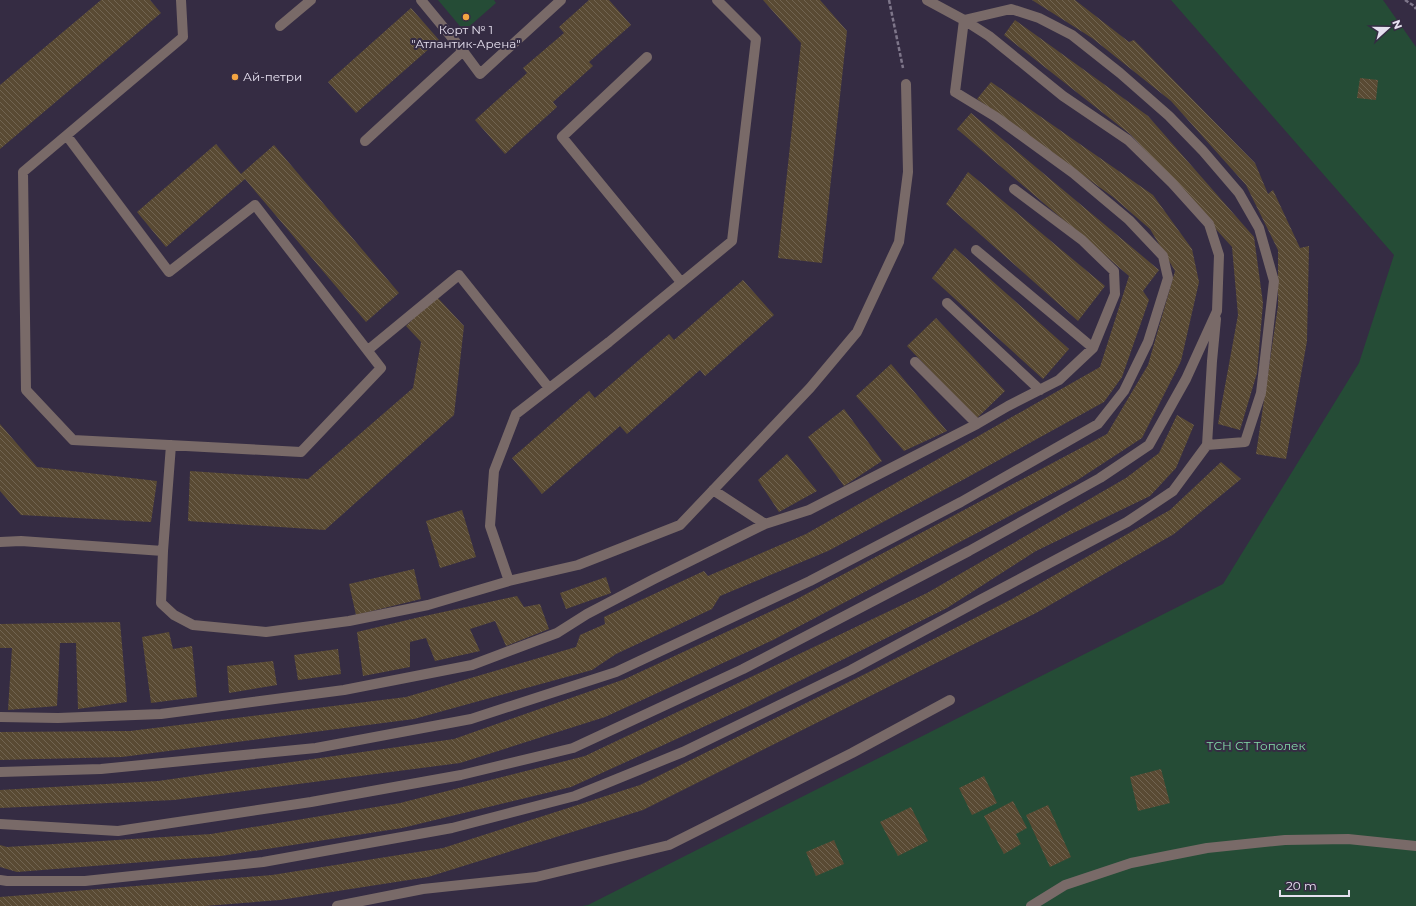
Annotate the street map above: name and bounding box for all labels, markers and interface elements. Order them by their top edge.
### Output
north arrow [1368,8,1408,48]
marker: Корт № 1 "Атлантик-Арена" [461,12,471,22]
text: N [1389,18,1405,31]
place label: Корт № 1 "Атлантик-Арена" [411,22,521,51]
place label: Ай-петри [243,69,302,84]
marker: Ай-петри [230,72,240,82]
park label: ТСН СТ Тополек [1207,738,1305,753]
scale bar [1280,872,1349,898]
text: 20 m [1286,878,1317,893]

